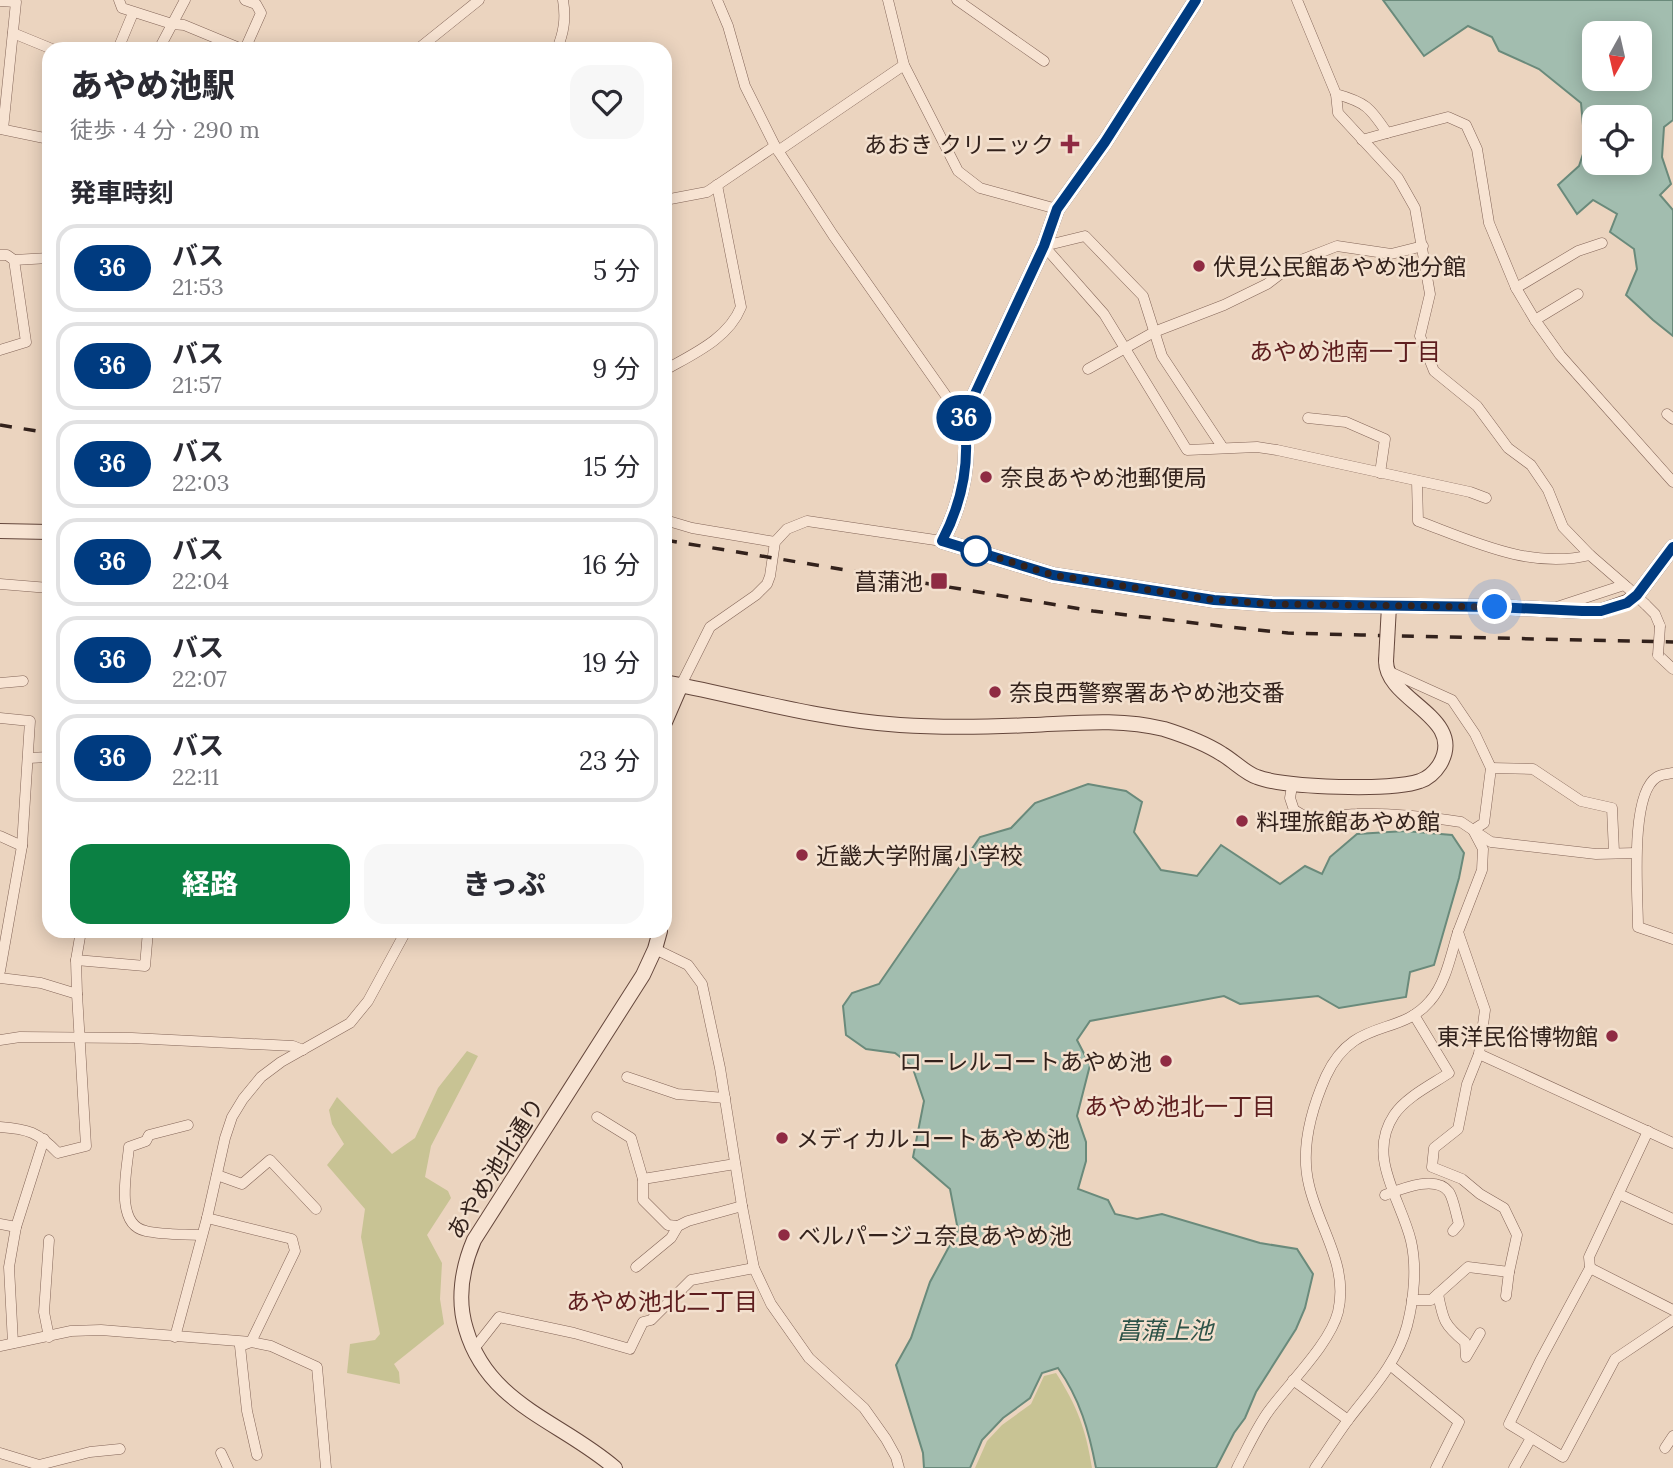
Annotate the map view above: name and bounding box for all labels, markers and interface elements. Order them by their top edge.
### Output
north arrow [1582,21,1652,91]
map controls [1582,21,1652,175]
text: あやめ池駅 [70,64,235,106]
button: heart [570,65,644,139]
button: locate [1582,105,1652,175]
text: 徒歩 · 4 分 · 290 m [70,115,260,144]
place label: あおき クリニック [864,130,1054,159]
marker: あおき クリニック [1060,134,1080,154]
text: 発車時刻 [70,176,174,209]
text: バス [172,239,224,272]
text: 36 [99,252,126,283]
place label: 伏見公民館あやめ池分館 [1213,252,1466,281]
text: 5 分 [593,254,640,287]
marker: 伏見公民館あやめ池分館 [1191,258,1207,274]
text: 21:53 [172,272,224,301]
district label: あやめ池南一丁目 [1249,336,1441,367]
text: バス [172,337,224,370]
text: 36 [99,350,126,381]
text: 9 分 [592,352,640,385]
text: 21:57 [172,370,222,399]
line badge: 36 [932,395,996,441]
text: 36 [950,402,978,433]
text: バス [172,435,224,468]
text: 36 [99,448,126,479]
text: 15 分 [584,450,640,483]
place label: 奈良あやめ池郵便局 [1000,463,1207,492]
text: 22:03 [172,468,230,497]
marker: 奈良あやめ池郵便局 [978,469,994,485]
text: バス [172,533,224,566]
unlabelled marker [961,536,991,566]
text: 36 [99,546,126,577]
text: 16 分 [583,548,640,581]
text: 22:04 [172,566,229,595]
place label: 菖蒲池 [854,567,923,596]
marker: 菖蒲池 [929,571,949,591]
your location [1477,589,1512,624]
text: バス [172,631,224,664]
text: 36 [99,644,126,675]
text: 19 分 [583,646,640,679]
text: 22:07 [172,664,227,693]
place label: 奈良西警察署あやめ池交番 [1009,678,1285,707]
marker: 奈良西警察署あやめ池交番 [987,684,1003,700]
text: バス [172,729,224,762]
text: 36 [99,742,126,773]
text: 23 分 [579,744,640,777]
text: 22:11 [172,762,219,791]
place label: 料理旅館あやめ館 [1256,807,1440,836]
marker: 料理旅館あやめ館 [1234,813,1250,829]
place label: 近畿大学附属小学校 [816,841,1023,870]
button: 経路 [70,844,350,924]
button: きっぷ [364,844,644,924]
marker: 近畿大学附属小学校 [794,847,810,863]
place label: 東洋民俗博物館 [1437,1022,1598,1051]
marker: 東洋民俗博物館 [1604,1028,1620,1044]
place label: ローレルコートあやめ池 [899,1047,1152,1076]
marker: ローレルコートあやめ池 [1158,1053,1174,1069]
district label: あやめ池北一丁目 [1084,1091,1276,1122]
street label: あやめ池北通り [440,1092,550,1244]
place label: メディカルコートあやめ池 [796,1124,1070,1153]
marker: メディカルコートあやめ池 [774,1130,790,1146]
place label: ベルパージュ奈良あやめ池 [798,1221,1072,1250]
marker: ベルパージュ奈良あやめ池 [776,1227,792,1243]
district label: あやめ池北二丁目 [566,1286,758,1317]
water label: 菖蒲上池 [1117,1315,1215,1346]

